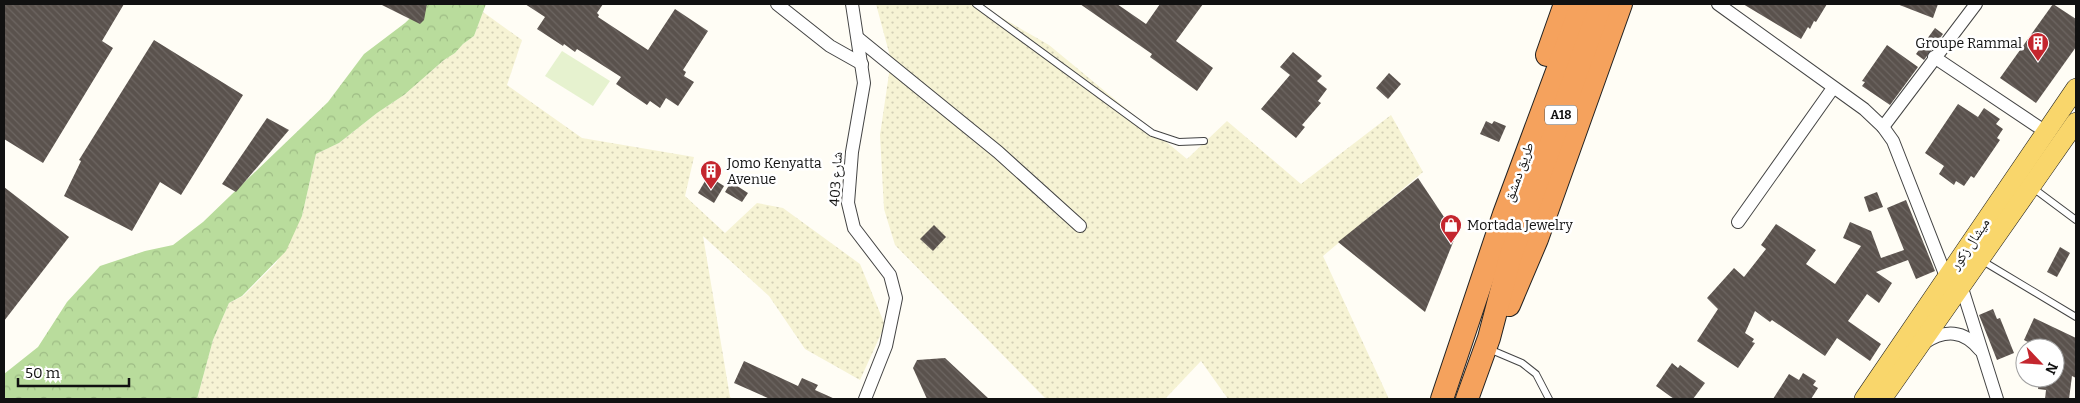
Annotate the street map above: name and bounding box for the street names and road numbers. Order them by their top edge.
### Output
road number: A18 [1545,106,1577,124]
street label: طريق دمشق [1500,140,1539,204]
street label: شارع 403 [826,151,847,207]
street label: ميشال زكور [1946,215,1993,274]

